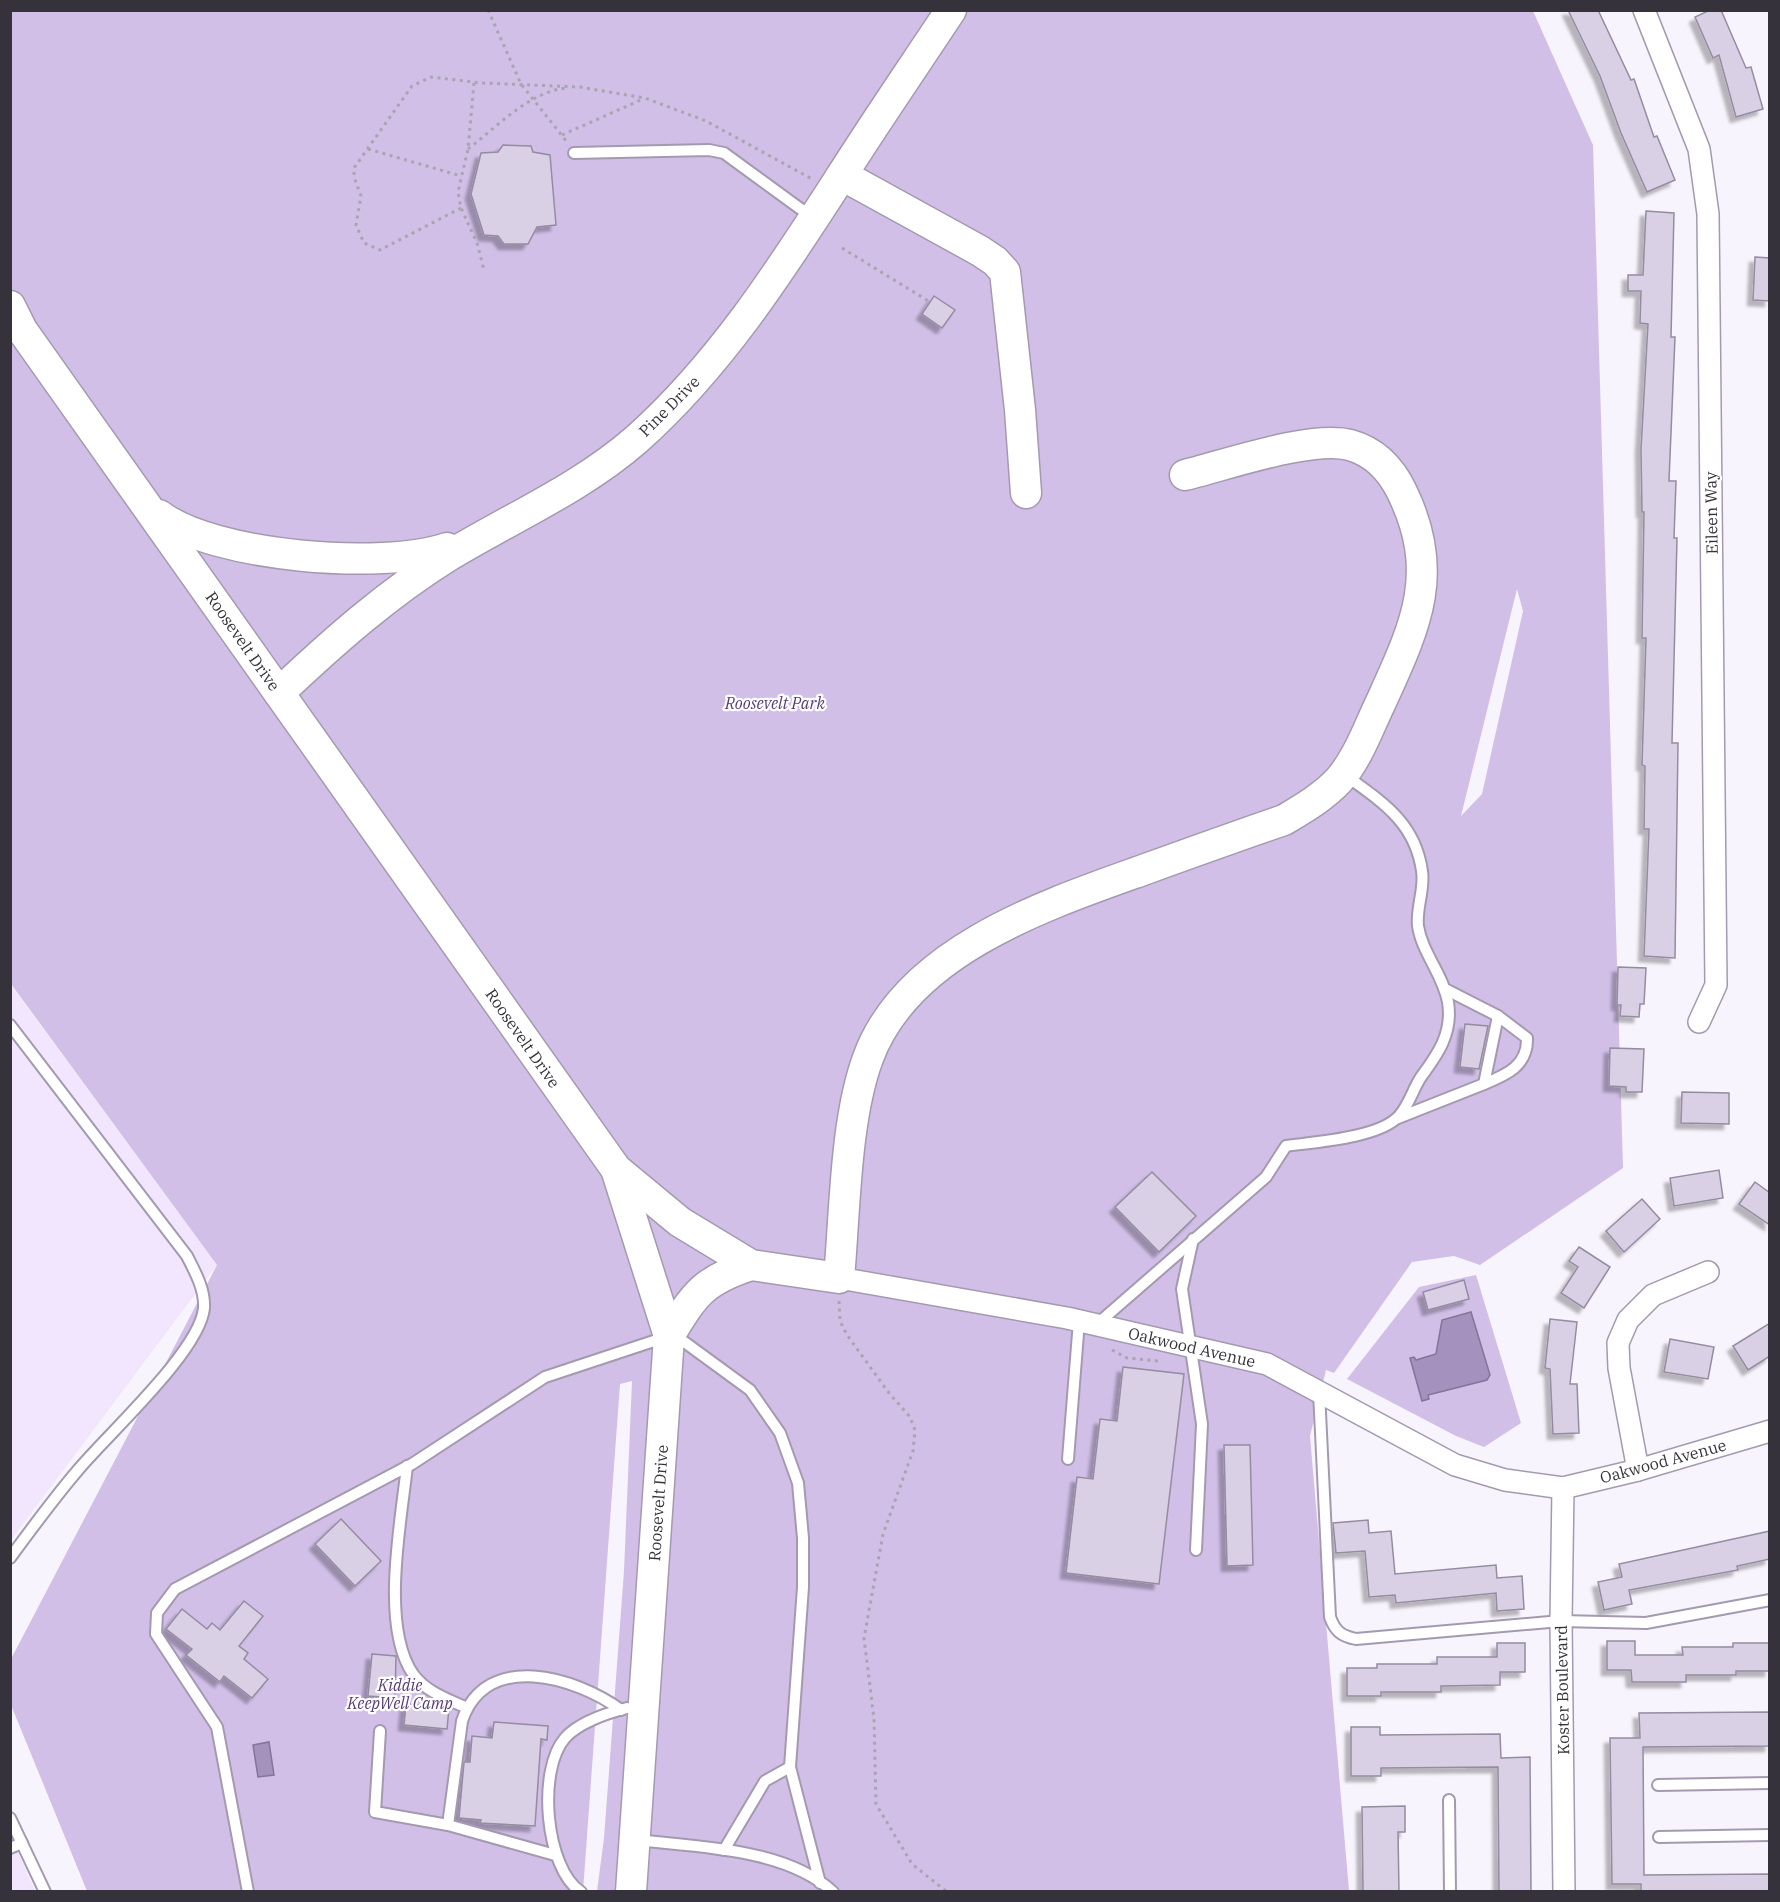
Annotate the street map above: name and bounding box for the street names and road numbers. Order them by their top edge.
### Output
street label: Pine Drive [634,371,704,441]
street label: Eileen Way [1700,471,1722,555]
street label: Roosevelt Drive [201,588,285,694]
street label: Roosevelt Drive [481,985,565,1091]
street label: Oakwood Avenue [1126,1323,1258,1371]
street label: Oakwood Avenue [1598,1435,1728,1487]
street label: Roosevelt Drive [644,1444,672,1562]
street label: Koster Boulevard [1551,1625,1573,1755]

